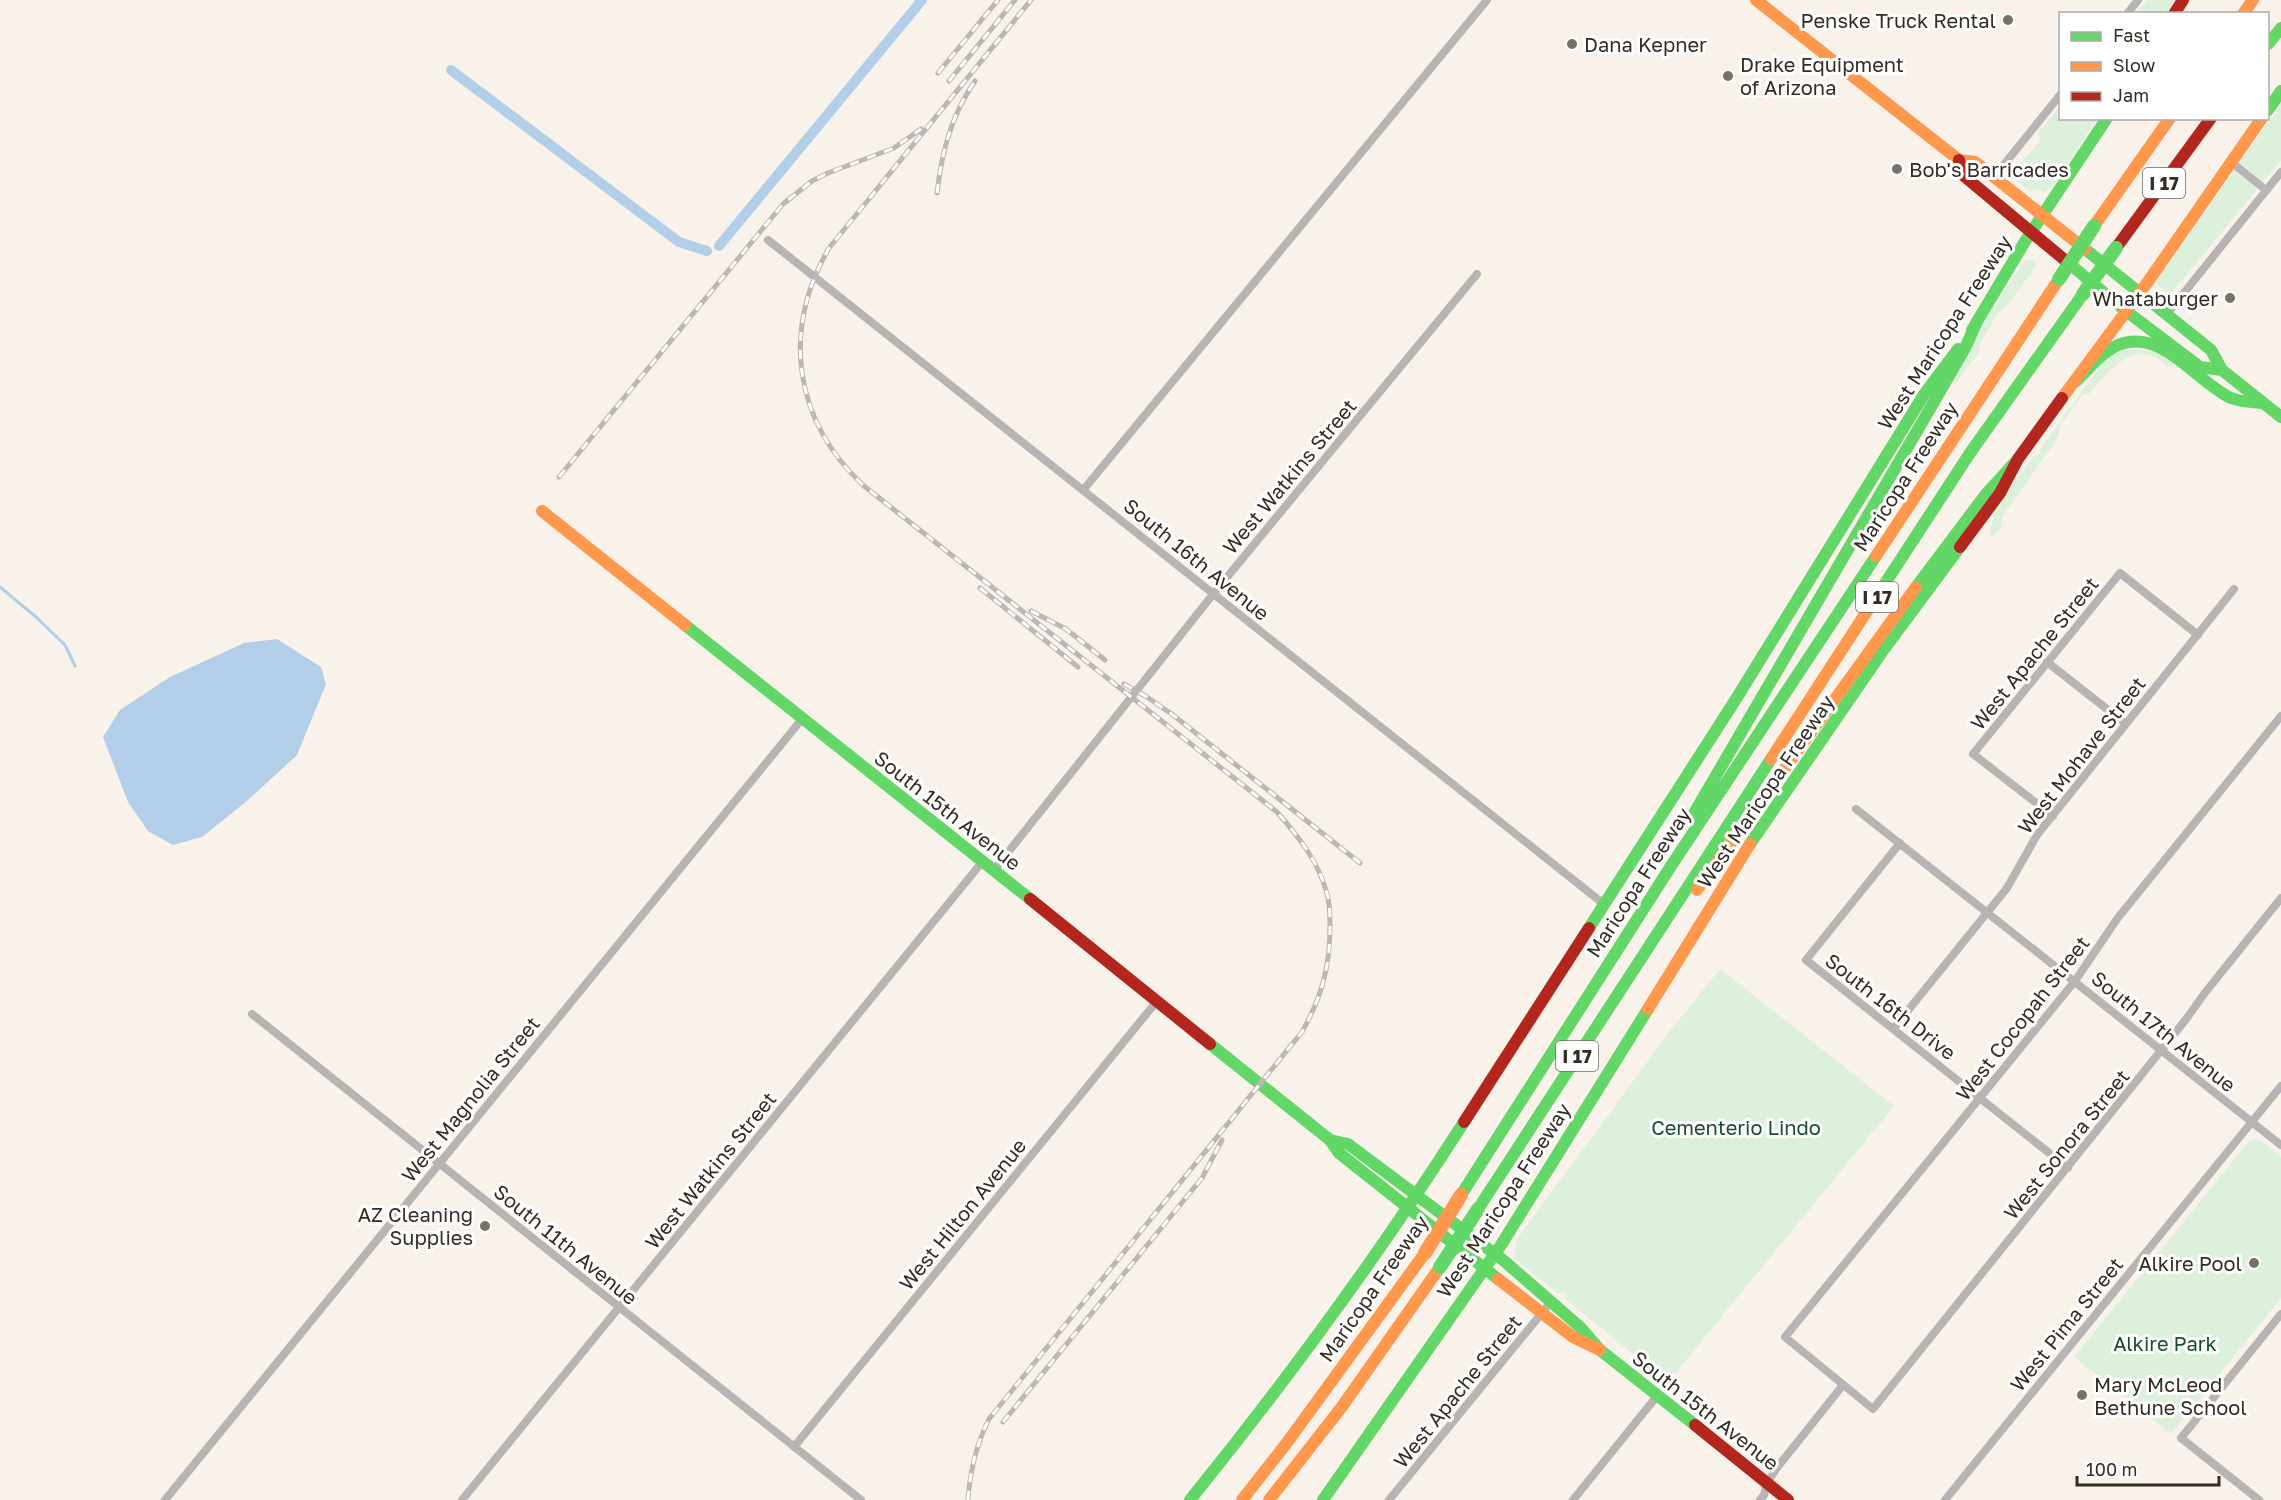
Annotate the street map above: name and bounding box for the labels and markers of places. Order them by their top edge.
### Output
place label: Penske Truck Rental [1801,8,1996,32]
marker: Penske Truck Rental [2001,13,2015,27]
place label: Dana Kepner [1584,32,1707,56]
marker: Dana Kepner [1565,37,1579,51]
place label: Drake Equipment of Arizona [1740,52,1904,99]
marker: Drake Equipment of Arizona [1721,69,1735,83]
place label: Bob's Barricades [1909,157,2069,181]
marker: Bob's Barricades [1890,162,1904,176]
place label: Whataburger [2092,286,2218,310]
marker: Whataburger [2223,291,2237,305]
place label: AZ Cleaning Supplies [358,1202,473,1249]
marker: AZ Cleaning Supplies [478,1219,492,1233]
place label: Alkire Pool [2138,1251,2242,1275]
marker: Alkire Pool [2247,1256,2261,1270]
place label: Mary McLeod Bethune School [2094,1372,2247,1419]
marker: Mary McLeod Bethune School [2075,1388,2089,1402]

